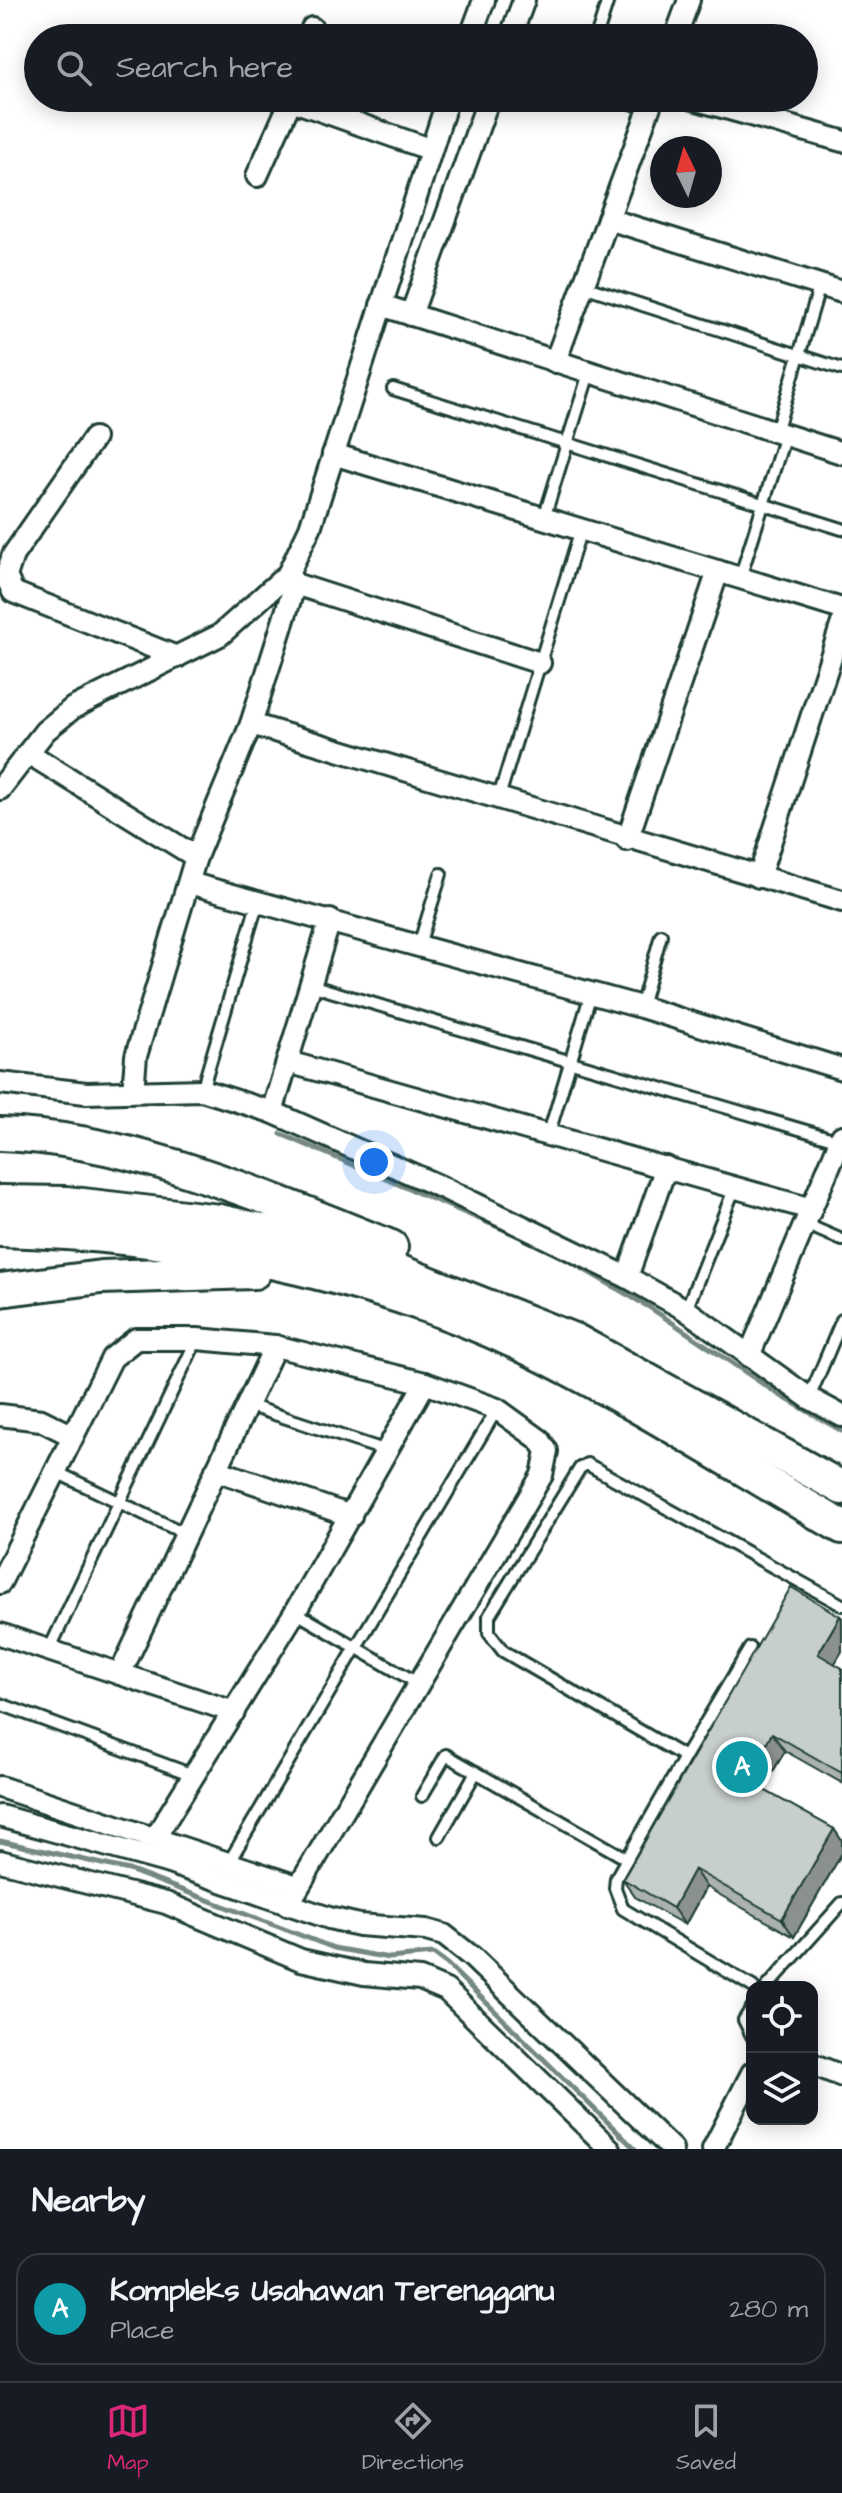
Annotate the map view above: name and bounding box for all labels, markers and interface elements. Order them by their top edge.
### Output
search box [24,24,818,112]
icon: search [52,46,96,90]
text: Search here [116,47,293,89]
north arrow [650,136,722,208]
your location [354,1142,394,1182]
pin: A [716,1737,768,1797]
map controls [746,1981,818,2125]
button: locate [746,1981,818,2053]
button: layers [746,2053,818,2125]
text: Nearby [32,2177,146,2225]
text: Kompleks Usahawan Terengganu [110,2270,555,2312]
text: A [52,2291,68,2327]
text: 280 m [729,2291,808,2327]
text: Place [110,2312,174,2348]
tab: Map [106,2399,150,2478]
tab: Directions [362,2399,464,2478]
tab: Saved [676,2399,736,2478]

